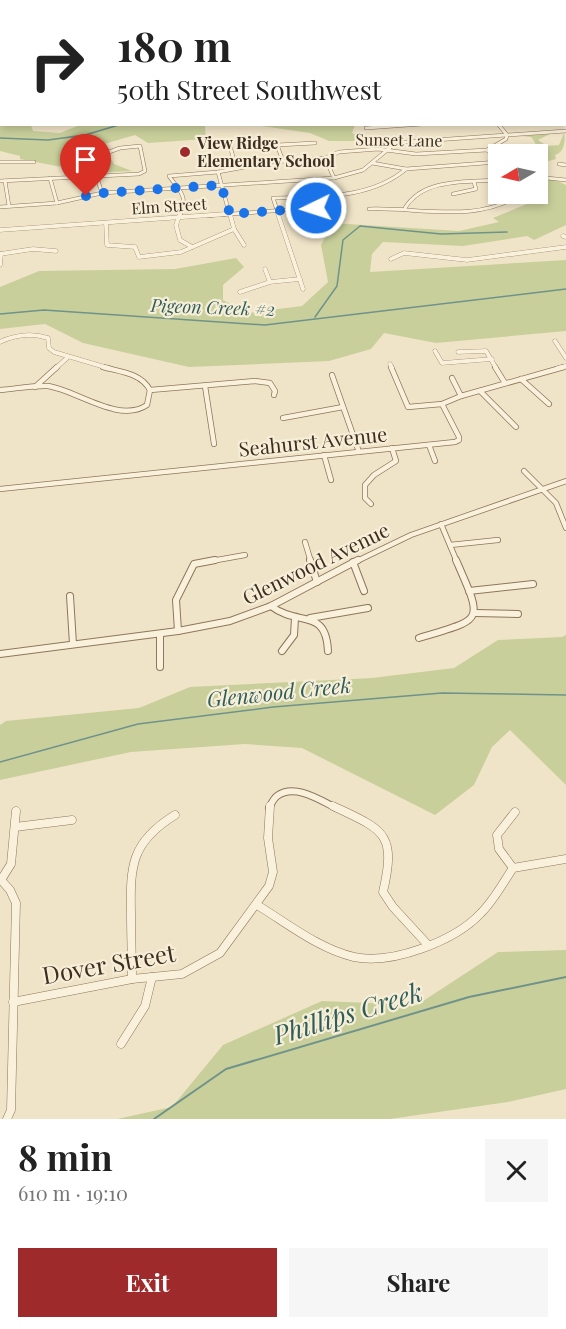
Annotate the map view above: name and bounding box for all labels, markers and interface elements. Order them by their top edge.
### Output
text: 180 m [117,17,232,73]
icon: right [18,24,96,102]
text: 50th Street Southwest [117,71,381,107]
street label: Sunset Lane [355,128,443,151]
place label: View Ridge Elementary School [196,132,335,171]
pin [60,134,111,196]
icon: arrive [69,143,102,176]
north arrow [488,144,548,204]
map controls [488,144,548,204]
marker: View Ridge Elementary School [178,145,192,159]
position arrow [284,176,348,240]
street label: Elm Street [131,192,208,219]
water label: Pigeon Creek #2 [149,293,276,321]
street label: Seahurst Avenue [237,419,388,462]
street label: Glenwood Avenue [237,515,393,610]
water label: Glenwood Creek [205,670,352,713]
street label: Dover Street [40,936,178,990]
water label: Phillips Creek [268,973,426,1052]
text: 8 min [18,1132,113,1180]
button: close [485,1139,548,1202]
text: 610 m · 19:10 [18,1179,128,1206]
button: Exit [18,1248,277,1317]
button: Share [289,1248,548,1317]

